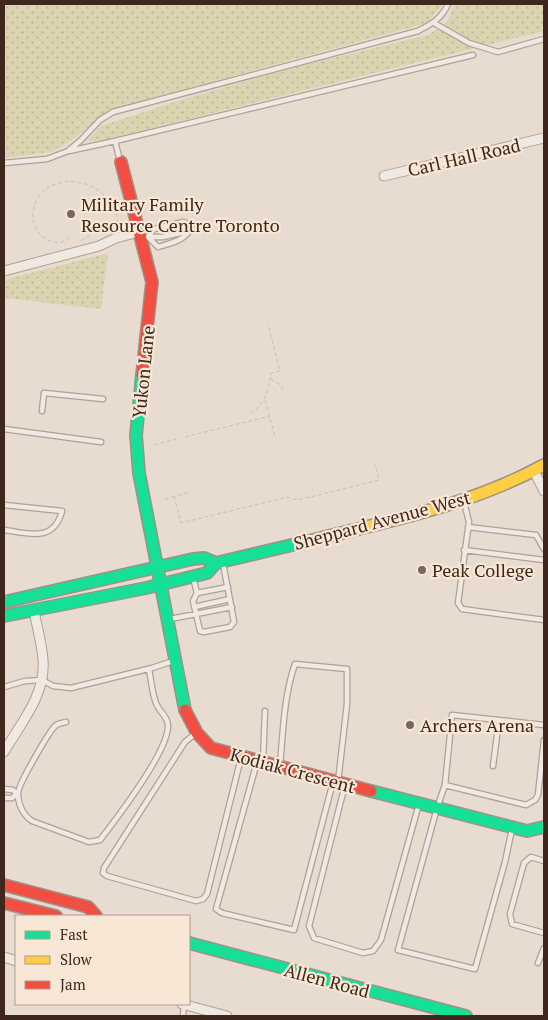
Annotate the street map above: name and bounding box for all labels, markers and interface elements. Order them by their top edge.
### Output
street label: Carl Hall Road [405,132,523,182]
place label: Military Family Resource Centre Toronto [81,192,280,237]
marker: Military Family Resource Centre Toronto [65,208,77,220]
street label: Yukon Lane [126,324,160,420]
street label: Sheppard Avenue West [291,485,473,555]
place label: Peak College [432,558,534,582]
marker: Peak College [416,564,428,576]
place label: Archers Arena [420,713,534,737]
marker: Archers Arena [404,719,416,731]
street label: Kodiak Crescent [228,742,359,798]
legend [15,915,190,1005]
text: Fast [60,924,88,944]
text: Slow [60,949,93,969]
street label: Allen Road [282,957,372,1003]
text: Jam [60,974,86,994]

